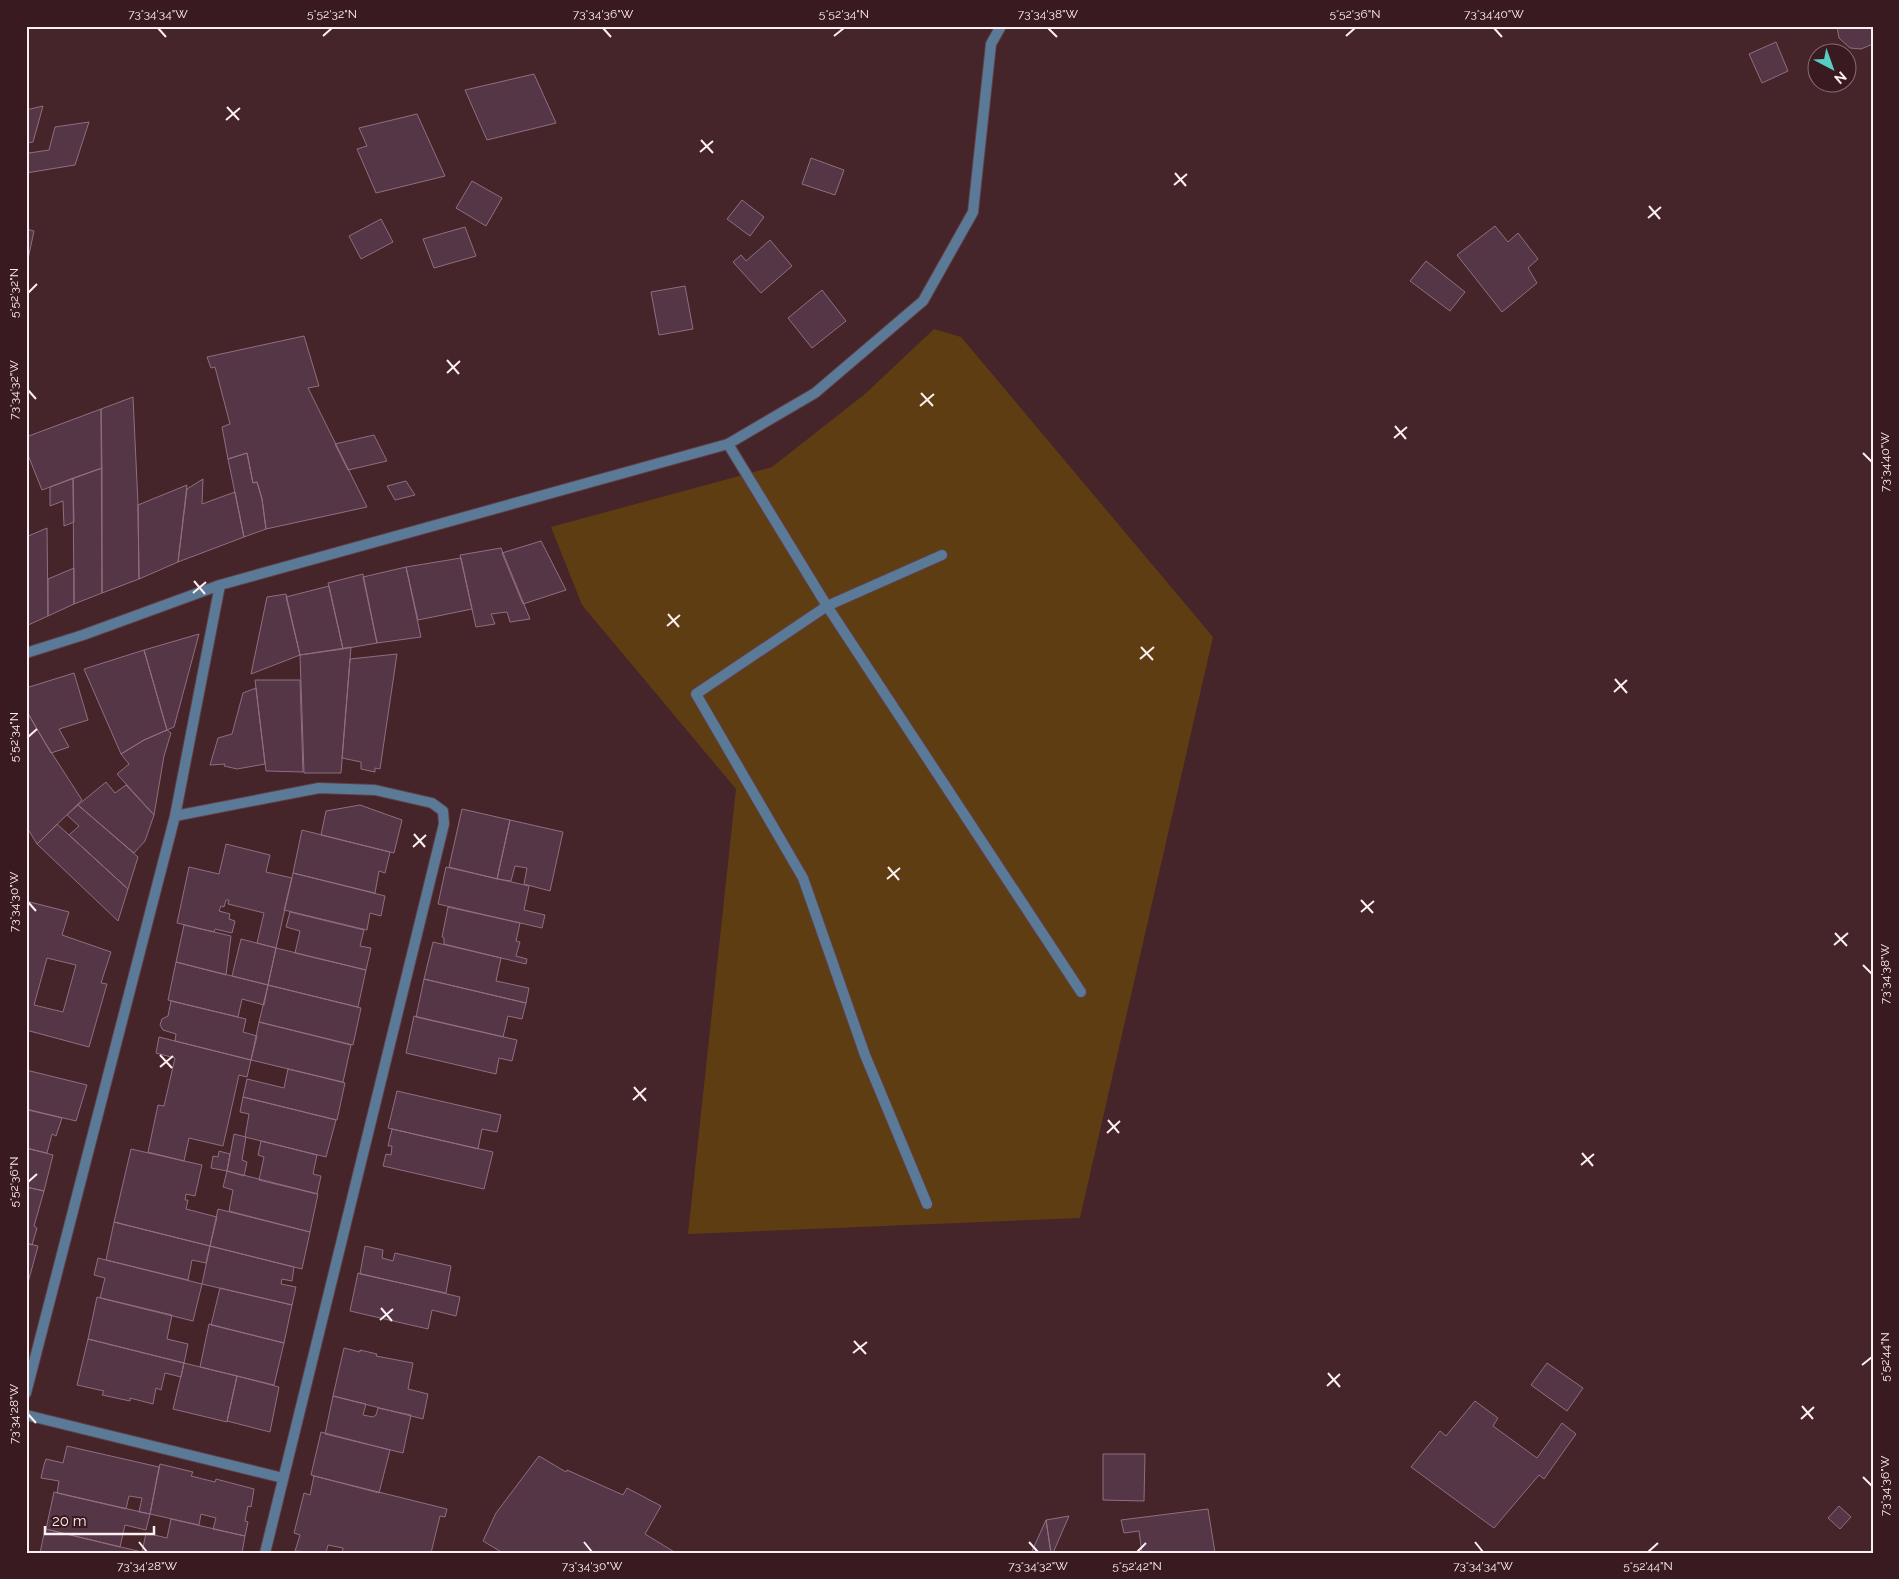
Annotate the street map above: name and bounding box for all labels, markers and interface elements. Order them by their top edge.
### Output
text: 73°34'34"W [128,7,188,21]
text: 5°52'32"N [307,7,357,21]
text: 73°34'36"W [573,7,634,21]
text: 5°52'34"N [819,7,869,21]
text: 73°34'38"W [1018,7,1079,21]
text: 5°52'36"N [1330,7,1381,21]
text: 73°34'40"W [1464,7,1524,21]
north arrow [1806,42,1856,92]
text: N [1831,68,1850,87]
text: 5°52'32"N [7,268,21,318]
text: 73°34'32"W [7,360,21,420]
text: 73°34'40"W [1878,432,1892,492]
text: 5°52'34"N [7,712,21,762]
text: 73°34'30"W [7,871,21,932]
text: 73°34'38"W [1878,943,1892,1004]
text: 5°52'36"N [7,1157,21,1208]
text: 5°52'44"N [1878,1332,1892,1382]
text: 73°34'28"W [7,1383,21,1444]
text: 73°34'36"W [1878,1455,1892,1516]
scale bar [45,1504,154,1536]
text: 20 m [52,1512,87,1530]
text: 73°34'28"W [117,1559,178,1573]
text: 73°34'30"W [562,1559,623,1573]
text: 73°34'32"W [1008,1559,1068,1573]
text: 5°52'42"N [1112,1559,1162,1573]
text: 73°34'34"W [1453,1559,1513,1573]
text: 5°52'44"N [1623,1559,1673,1573]

